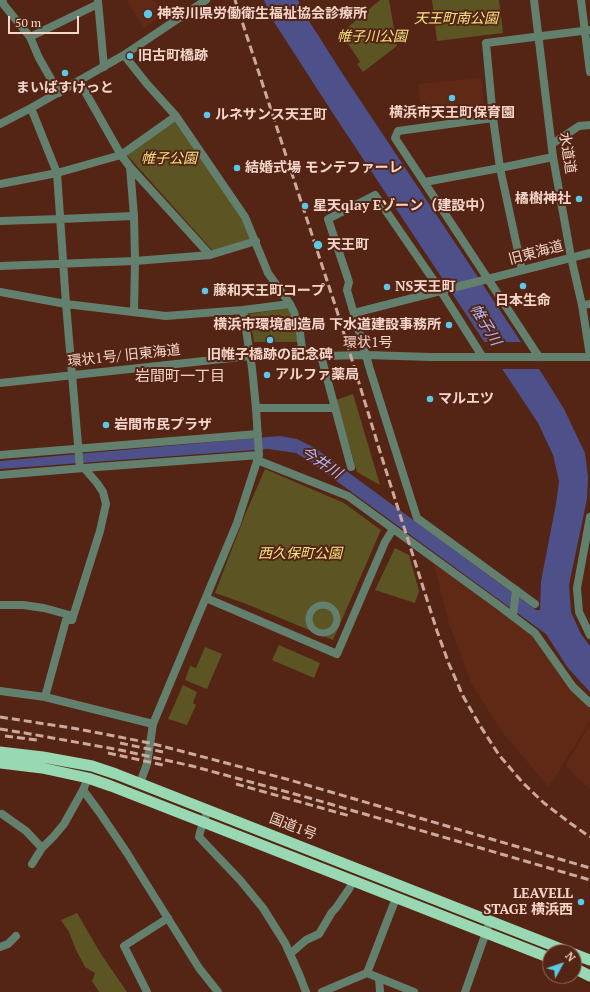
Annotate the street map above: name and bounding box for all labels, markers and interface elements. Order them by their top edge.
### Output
place label: 神奈川県労働衛生福祉協会診療所 [157,6,367,22]
scale bar [10,8,81,34]
marker: 神奈川県労働衛生福祉協会診療所 [142,8,154,20]
park label: 天王町南公園 [414,11,498,27]
text: 50 m [15,15,41,30]
park label: 帷子川公園 [337,29,407,45]
place label: 旧古町橋跡 [138,48,208,64]
marker: 旧古町橋跡 [125,51,135,61]
marker: まいばすけっと [60,68,70,78]
place label: まいばすけっと [16,80,114,96]
marker: 横浜市天王町保育園 [447,93,457,103]
place label: 横浜市天王町保育園 [389,105,515,121]
place label: ルネサンス天王町 [215,107,327,123]
marker: ルネサンス天王町 [202,110,212,120]
street label: 水道道 [555,131,579,175]
park label: 帷子公園 [141,151,197,167]
place label: 結婚式場 モンテファーレ [245,160,403,176]
marker: 結婚式場 モンテファーレ [232,163,242,173]
place label: 橘樹神社 [515,191,571,207]
marker: 橘樹神社 [574,194,584,204]
place label: 星天qlay Eゾーン（建設中） [313,198,493,214]
marker: 星天qlay Eゾーン（建設中） [300,201,310,211]
place label: 天王町 [327,237,369,253]
street label: 旧東海道 [507,238,565,268]
marker: 天王町 [312,239,324,251]
place label: NS天王町 [395,279,455,295]
marker: 日本生命 [518,281,528,291]
marker: NS天王町 [382,282,392,292]
place label: 藤和天王町コープ [213,283,325,299]
marker: 藤和天王町コープ [200,286,210,296]
place label: 日本生命 [495,293,551,309]
water label: 帷子川 [466,301,504,349]
place label: 横浜市環境創造局 下水道建設事務所 [213,317,441,333]
marker: 横浜市環境創造局 下水道建設事務所 [444,320,454,330]
marker: 旧帷子橋跡の記念碑 [265,335,275,345]
street label: 環状1号 [343,335,393,351]
street label: 環状1号/ 旧東海道 [67,342,181,370]
place label: 旧帷子橋跡の記念碑 [207,347,333,363]
place label: アルファ薬局 [275,367,359,383]
district label: 岩間町一丁目 [135,368,225,386]
marker: アルファ薬局 [262,370,272,380]
place label: マルエツ [438,391,494,407]
marker: マルエツ [425,394,435,404]
place label: 岩間市民プラザ [114,417,212,433]
marker: 岩間市民プラザ [101,420,111,430]
water label: 今井川 [297,443,345,483]
park label: 西久保町公園 [258,546,342,562]
street label: 国道1号 [267,810,319,844]
place label: LEAVELL STAGE 横浜西 [483,886,573,918]
marker: LEAVELL STAGE 横浜西 [576,897,586,907]
north arrow [542,944,582,984]
text: N [562,949,578,965]

